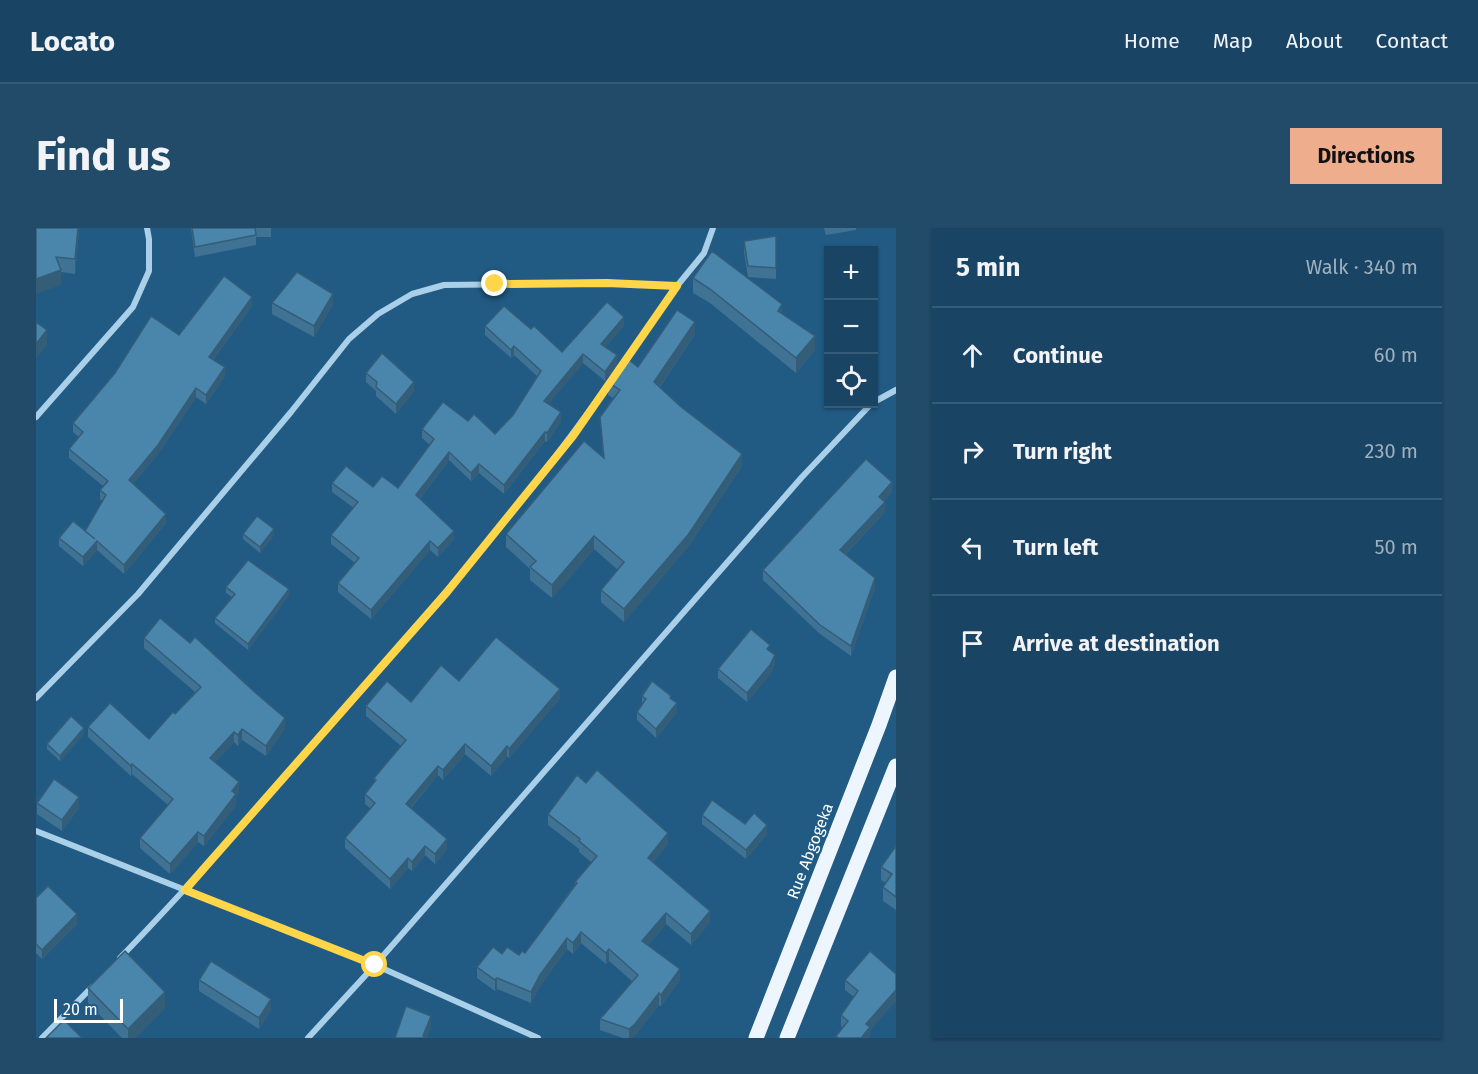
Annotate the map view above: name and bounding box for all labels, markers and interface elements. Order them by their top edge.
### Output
text: Locato [30,25,115,58]
text: Home [1124,28,1180,54]
text: Map [1213,28,1253,54]
text: About [1286,28,1343,54]
text: Contact [1376,28,1448,54]
button: Directions [1290,128,1442,184]
text: Find us [36,131,171,181]
map controls [824,246,878,408]
button: + [824,246,878,300]
text: 5 min [956,252,1020,283]
text: Walk · 340 m [1306,255,1418,279]
route end [481,270,507,296]
button: − [824,300,878,354]
icon: ahead [956,339,989,372]
text: Continue [1013,342,1103,369]
text: 60 m [1374,343,1418,367]
button: locate [824,354,878,408]
icon: right [956,435,989,468]
text: Turn right [1013,438,1112,465]
text: 230 m [1365,439,1418,463]
icon: left [956,531,989,564]
text: Turn left [1013,534,1098,561]
text: 50 m [1374,535,1418,559]
icon: arrive [956,627,989,660]
text: Arrive at destination [1013,630,1220,657]
street label: Rue Abgogeka [783,800,837,902]
route start [361,951,387,977]
scale bar [54,996,123,1024]
text: 20 m [63,1000,98,1019]

